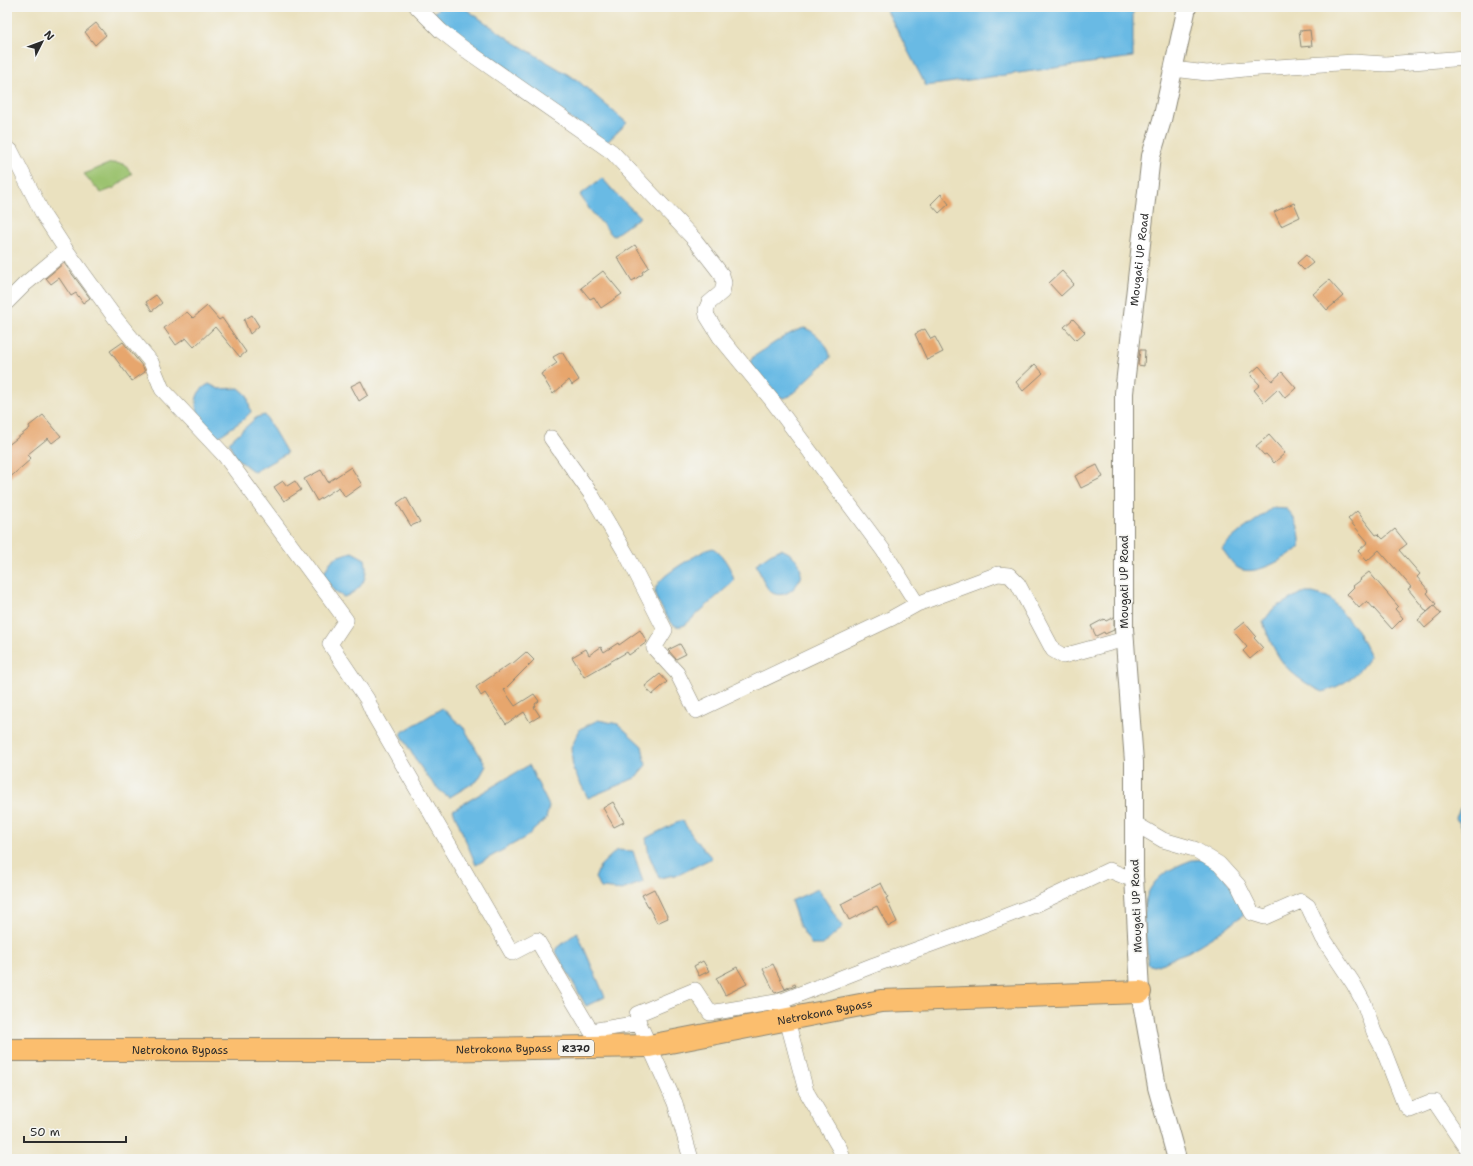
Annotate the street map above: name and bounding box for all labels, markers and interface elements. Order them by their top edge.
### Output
north arrow [22,22,62,62]
text: N [41,27,58,44]
street label: Mougati UP Road [1127,212,1152,307]
street label: Mougati UP Road [1117,535,1132,629]
street label: Mougati UP Road [1127,859,1146,953]
street label: Netrokona Bypass [776,996,874,1029]
road number: R370 [558,1040,594,1056]
street label: Netrokona Bypass [456,1041,552,1057]
street label: Netrokona Bypass [132,1043,228,1058]
scale bar [24,1118,126,1144]
text: 50 m [30,1124,60,1140]

